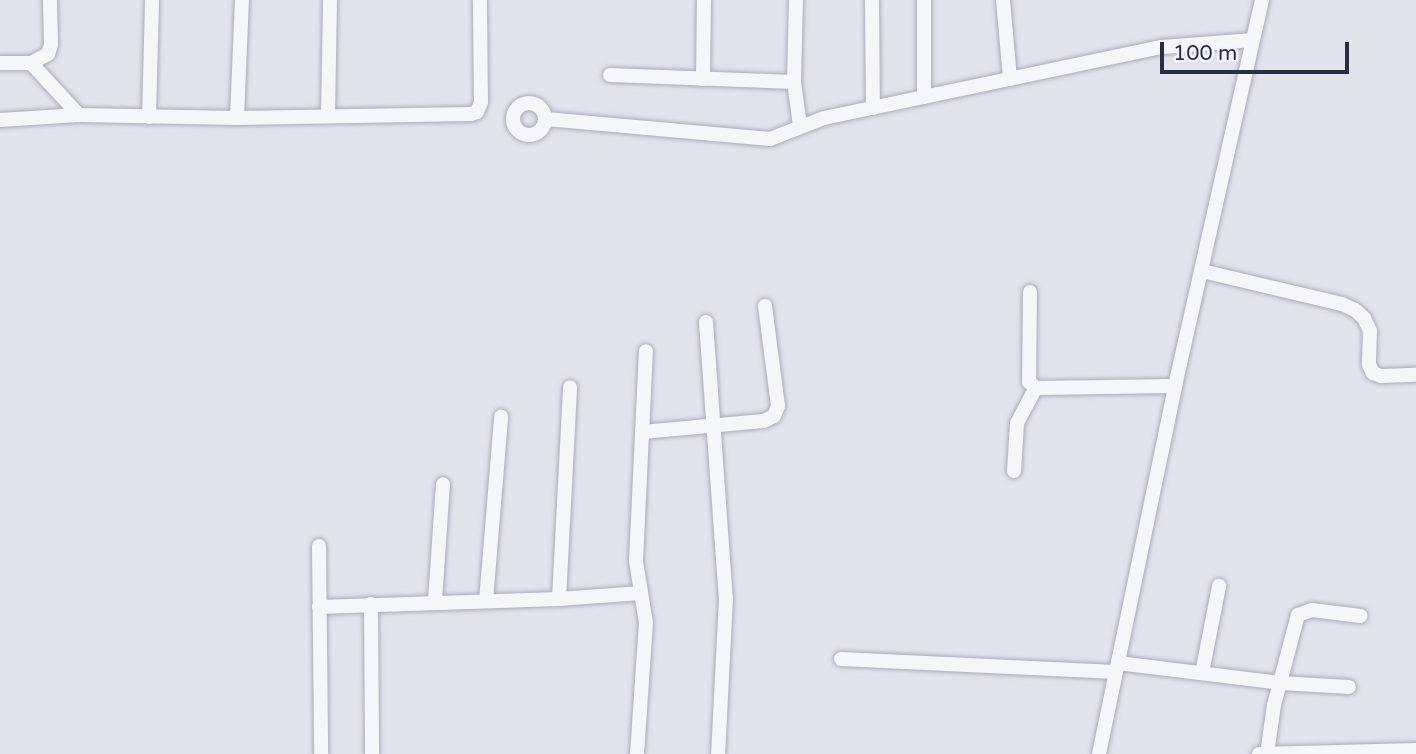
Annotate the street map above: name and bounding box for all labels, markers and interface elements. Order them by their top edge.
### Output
scale bar [1164,28,1353,72]
text: 100 m [1173,41,1237,66]

